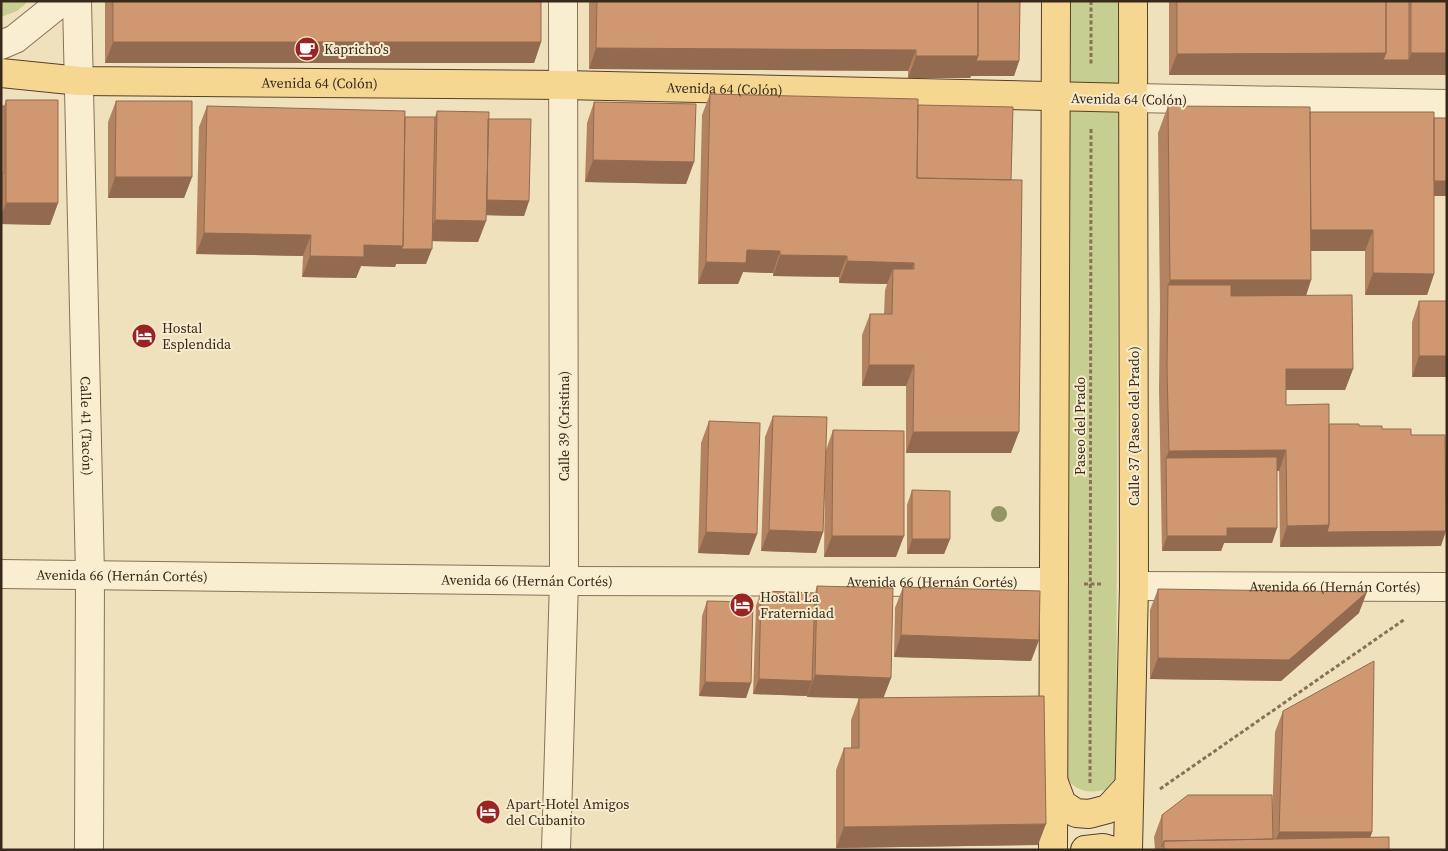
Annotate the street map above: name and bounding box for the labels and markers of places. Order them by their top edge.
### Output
cafe icon: Kapricho's [294,36,320,62]
place label: Kapricho's [324,39,389,59]
place label: Hostal Esplendida [162,318,232,354]
hotel icon: Hostal Esplendida [131,323,157,349]
place label: Hostal La Fraternidad [760,587,834,623]
hotel icon: Hostal La Fraternidad [729,592,755,618]
place label: Apart-Hotel Amigos del Cubanito [506,794,629,830]
hotel icon: Apart-Hotel Amigos del Cubanito [475,799,501,825]

